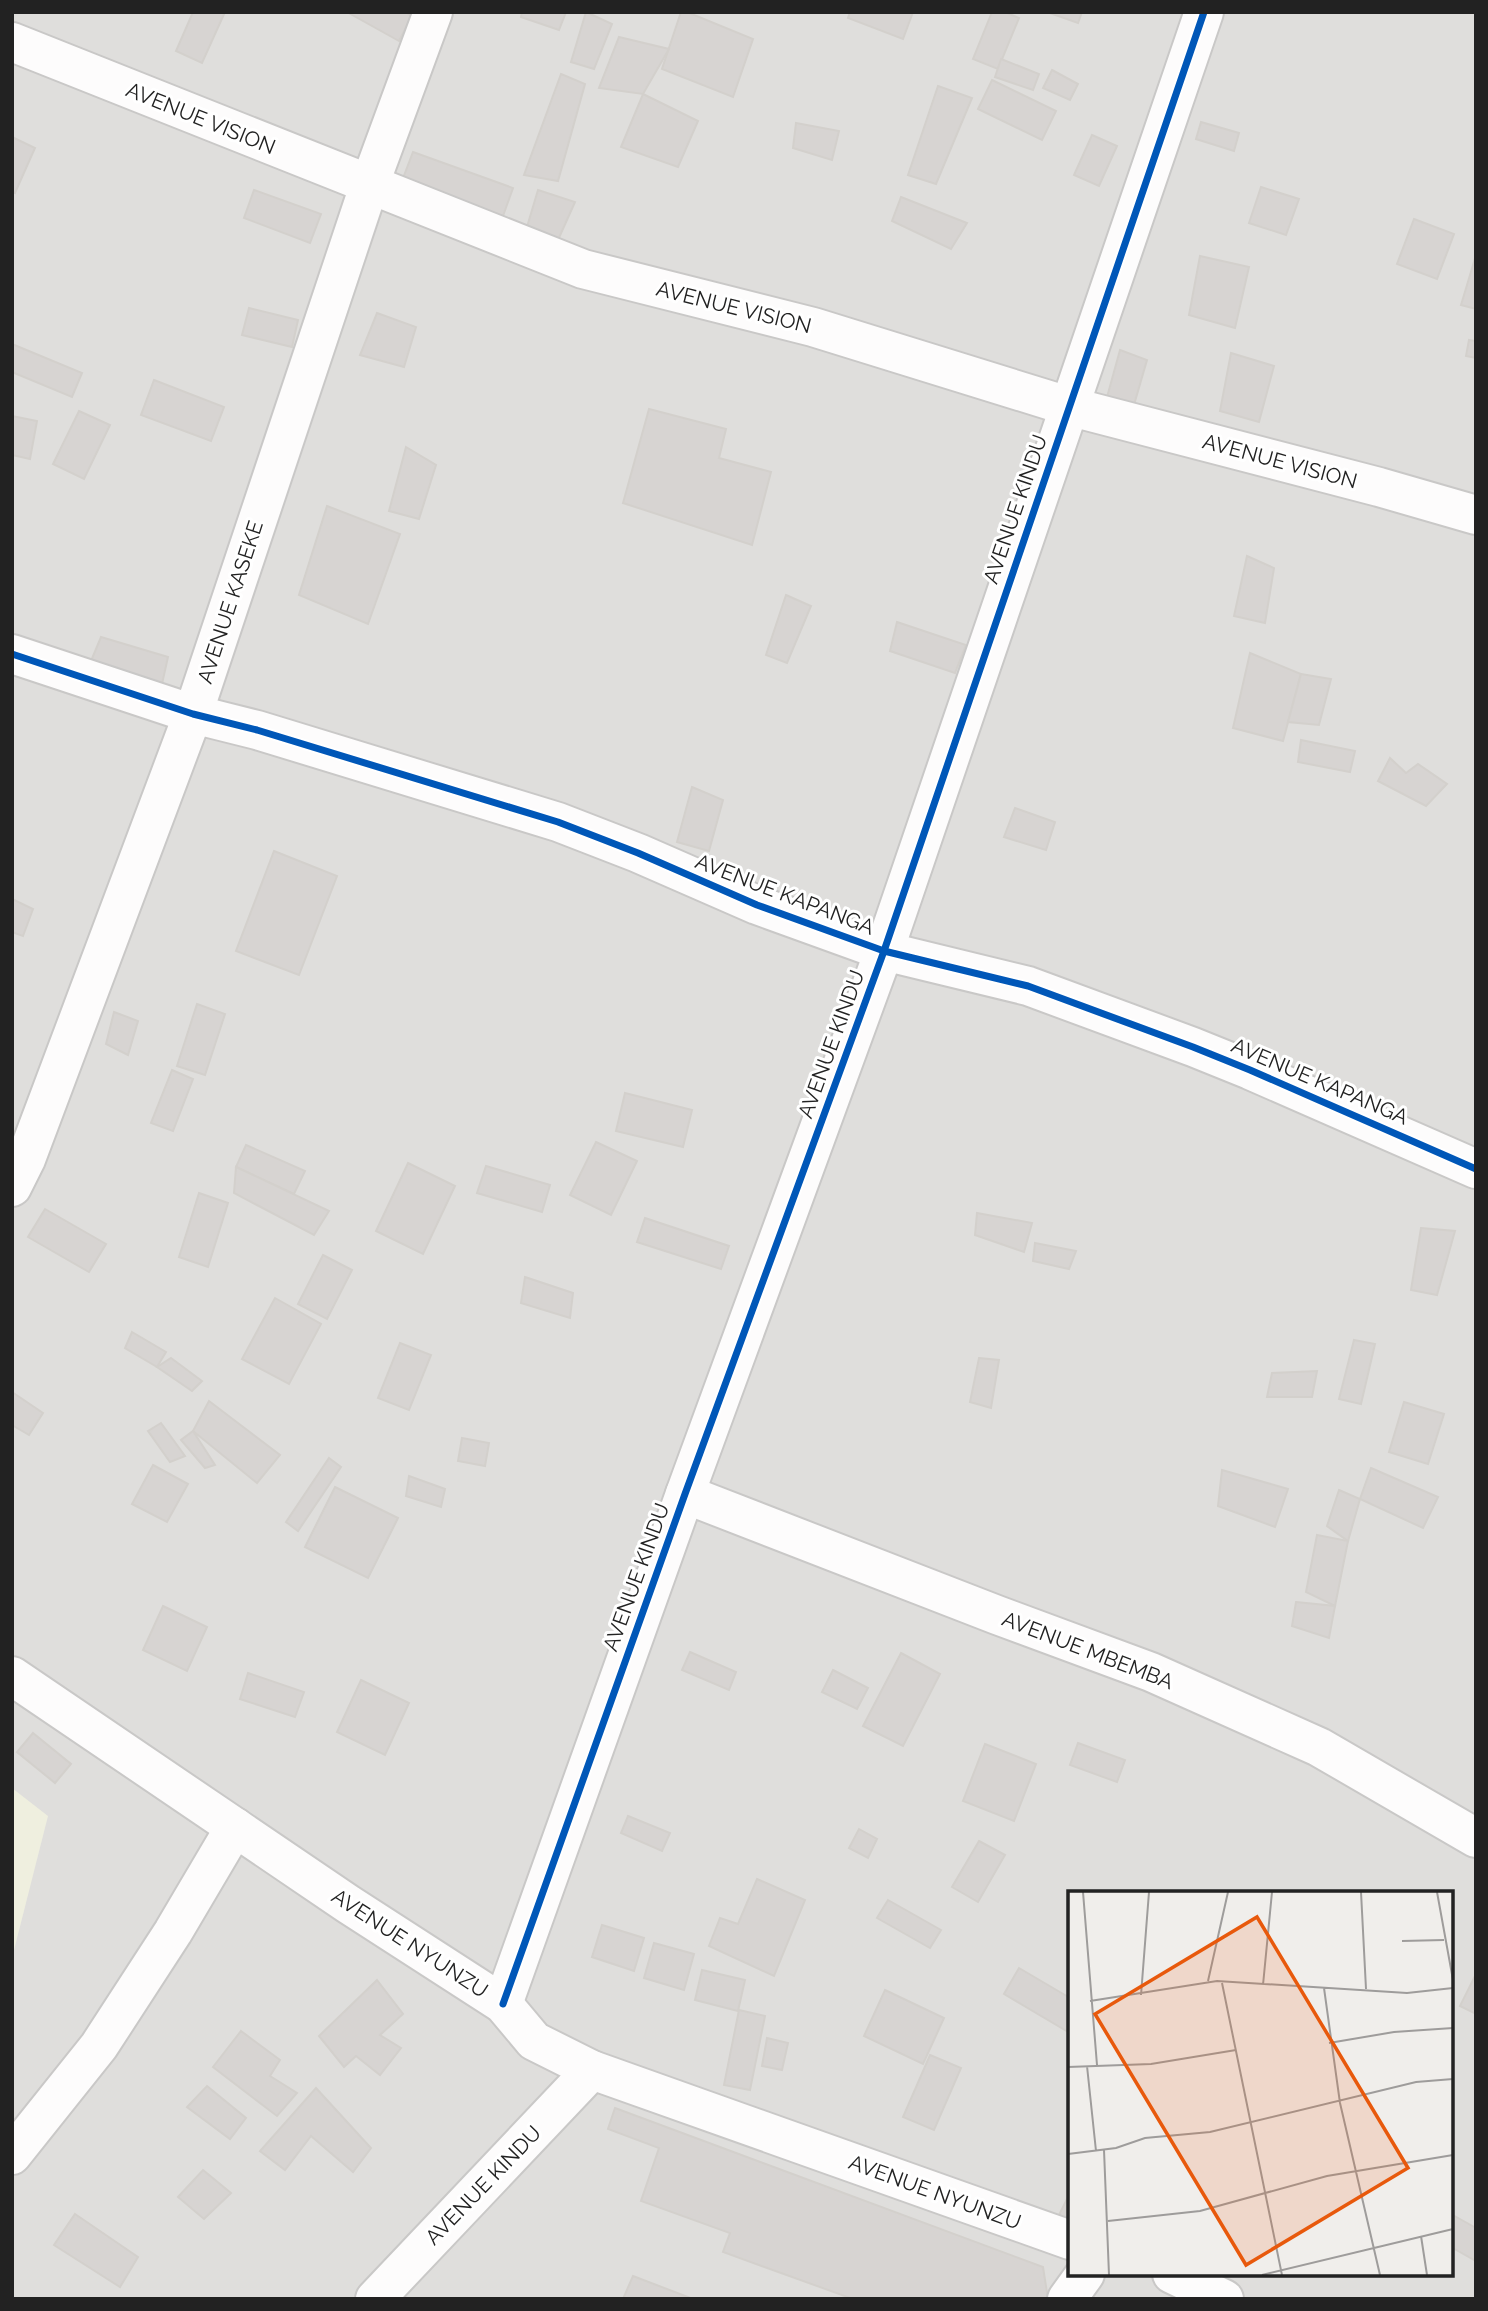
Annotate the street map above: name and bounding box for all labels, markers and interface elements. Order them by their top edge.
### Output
street label: AVENUE VISION [123,77,279,159]
street label: AVENUE VISION [654,276,814,338]
street label: AVENUE VISION [1200,428,1360,494]
street label: AVENUE KINDU [978,431,1052,587]
street label: AVENUE KASEKE [192,518,268,686]
street label: AVENUE KAPANGA [692,848,878,940]
street label: AVENUE KINDU [793,966,869,1122]
street label: AVENUE KAPANGA [1228,1032,1412,1130]
street label: AVENUE KINDU [598,1499,674,1655]
street label: AVENUE MBEMBA [999,1606,1177,1694]
street label: AVENUE NYUNZU [327,1883,493,2003]
inset map [1068,1891,1453,2276]
street label: AVENUE KINDU [420,2120,546,2250]
street label: AVENUE NYUNZU [846,2149,1024,2235]

